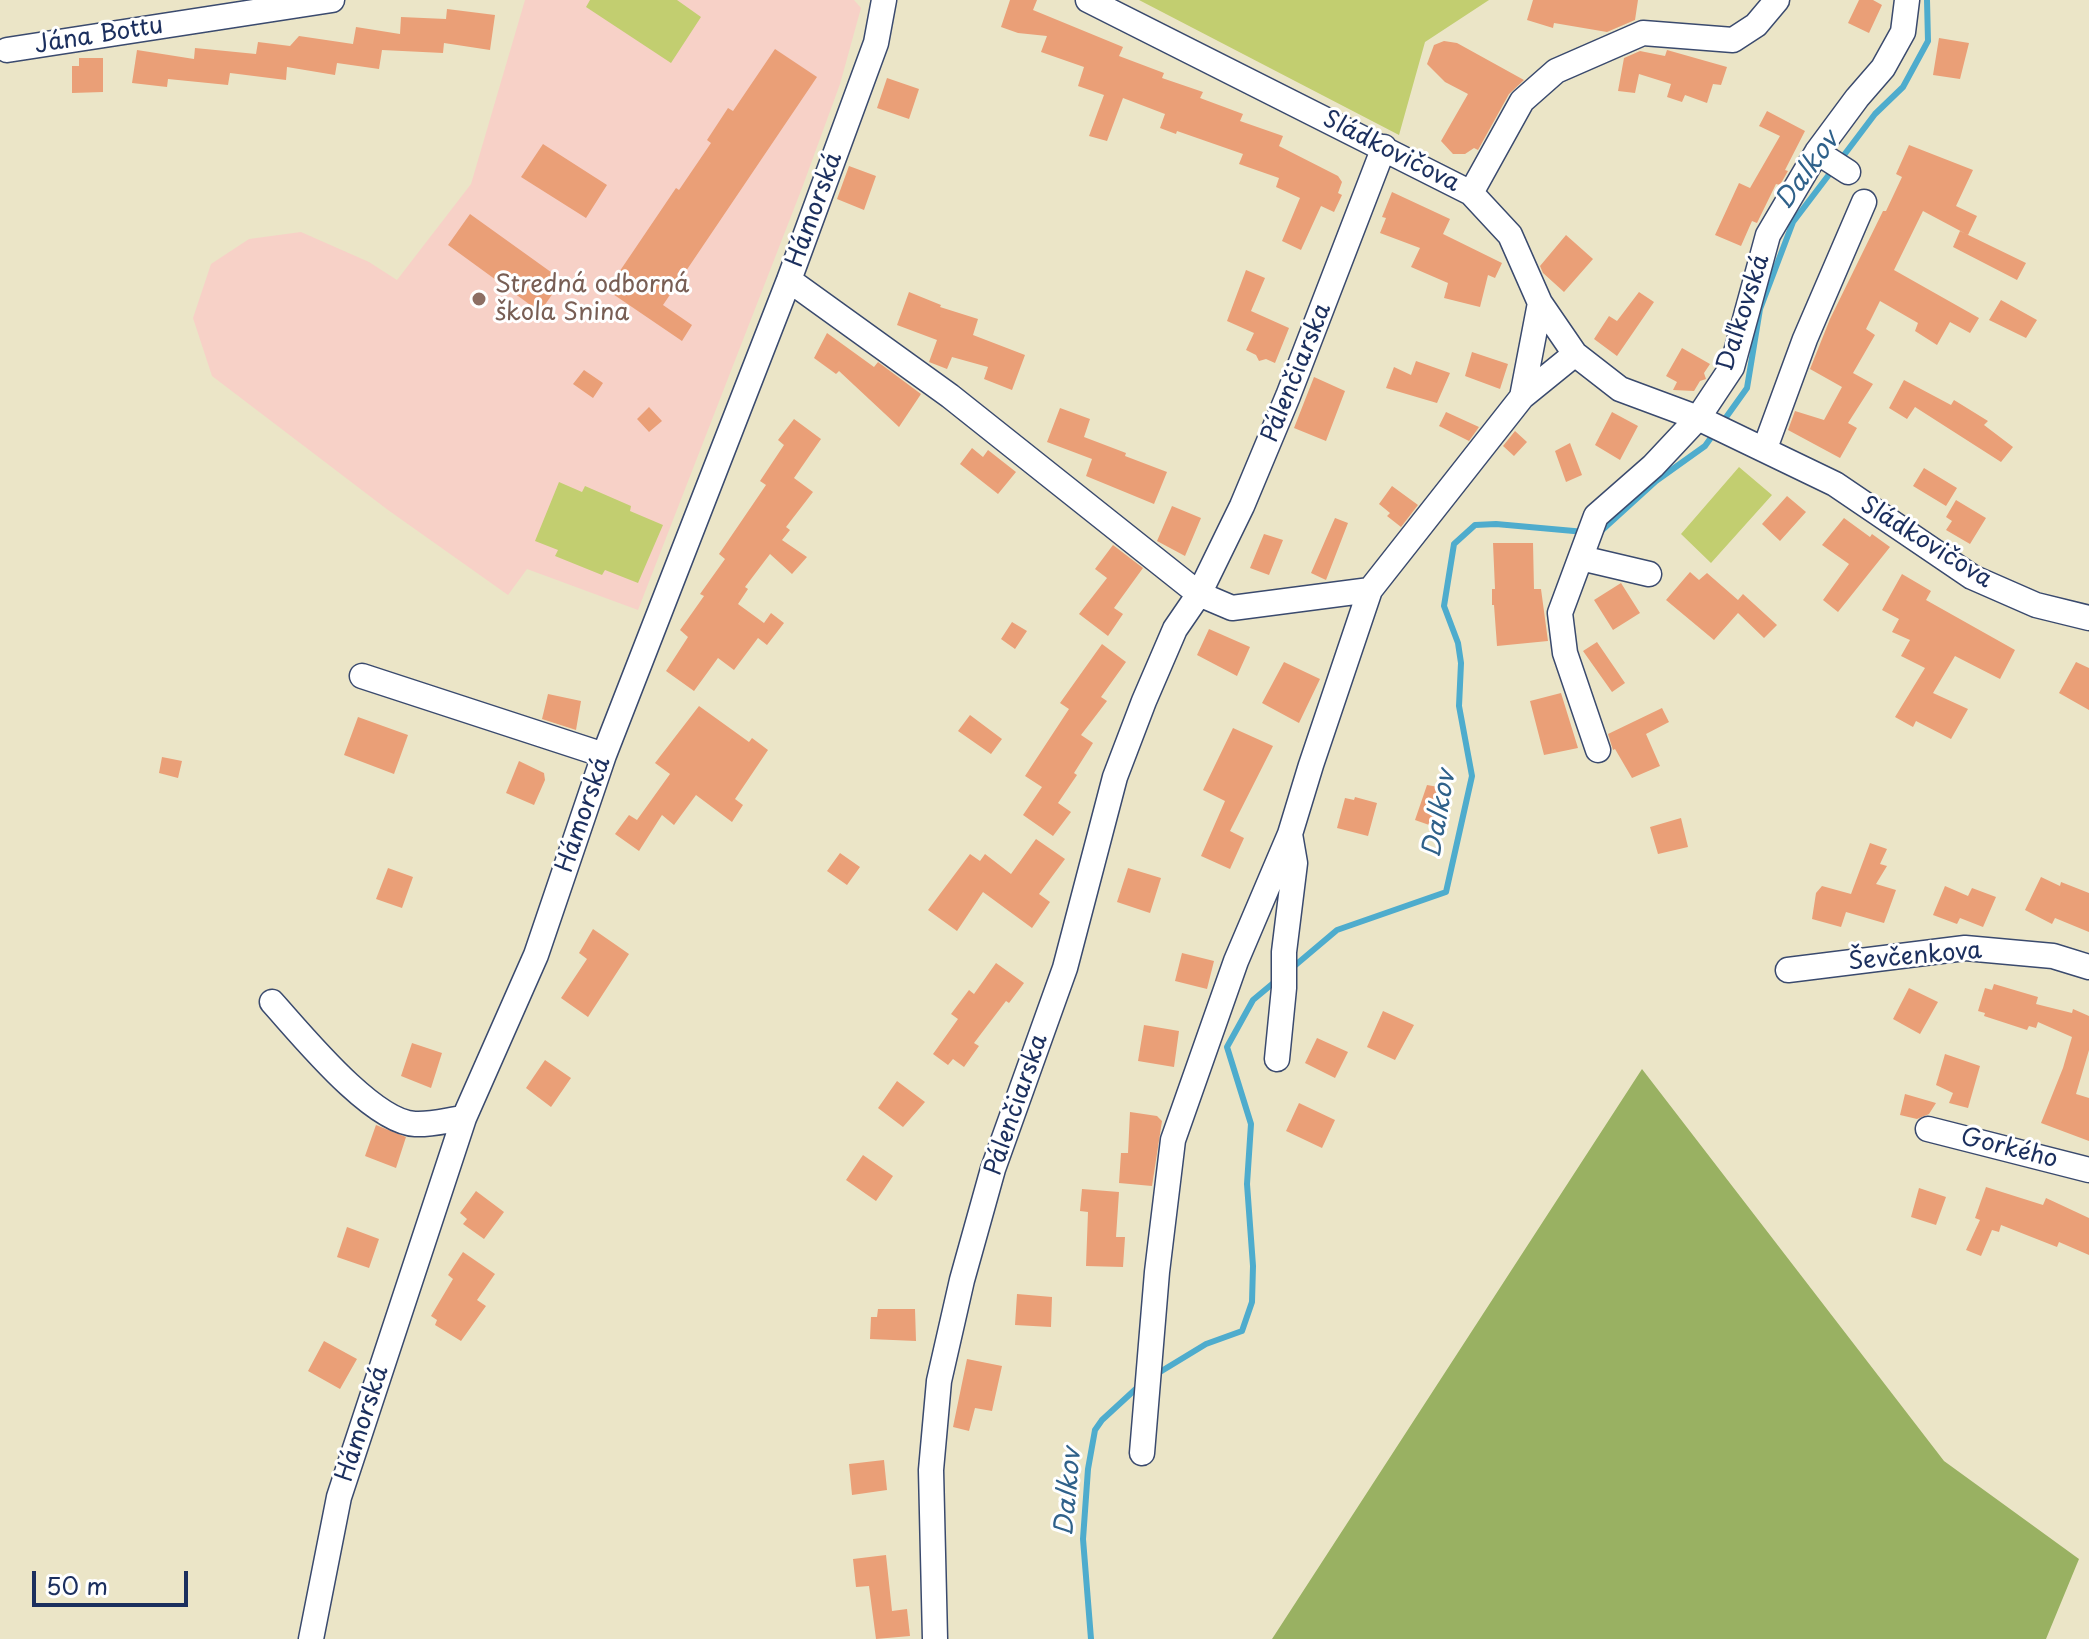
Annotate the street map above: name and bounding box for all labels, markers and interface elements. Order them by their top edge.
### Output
street label: Jána Bottu [33,12,165,60]
street label: Sládkovičova [1318,105,1464,199]
water label: Dalkov [1770,126,1846,216]
street label: Hámorská [781,149,849,271]
street label: Daľkovská [1712,251,1776,375]
place label: Stredná odborná škola Snina [495,271,689,327]
marker: Stredná odborná škola Snina [470,290,488,308]
street label: Pálenčiarska [1256,299,1338,447]
street label: Sládkovičova [1855,491,1997,595]
street label: Hámorská [551,754,617,876]
water label: Dalkov [1417,768,1463,860]
street label: Ševčenkova [1847,937,1983,977]
street label: Pálenčiarska [979,1031,1055,1179]
street label: Gorkého [1957,1123,2061,1175]
street label: Hámorská [331,1363,395,1485]
water label: Dalkov [1050,1447,1088,1537]
scale bar [36,1555,192,1605]
text: 50 m [46,1567,108,1603]

